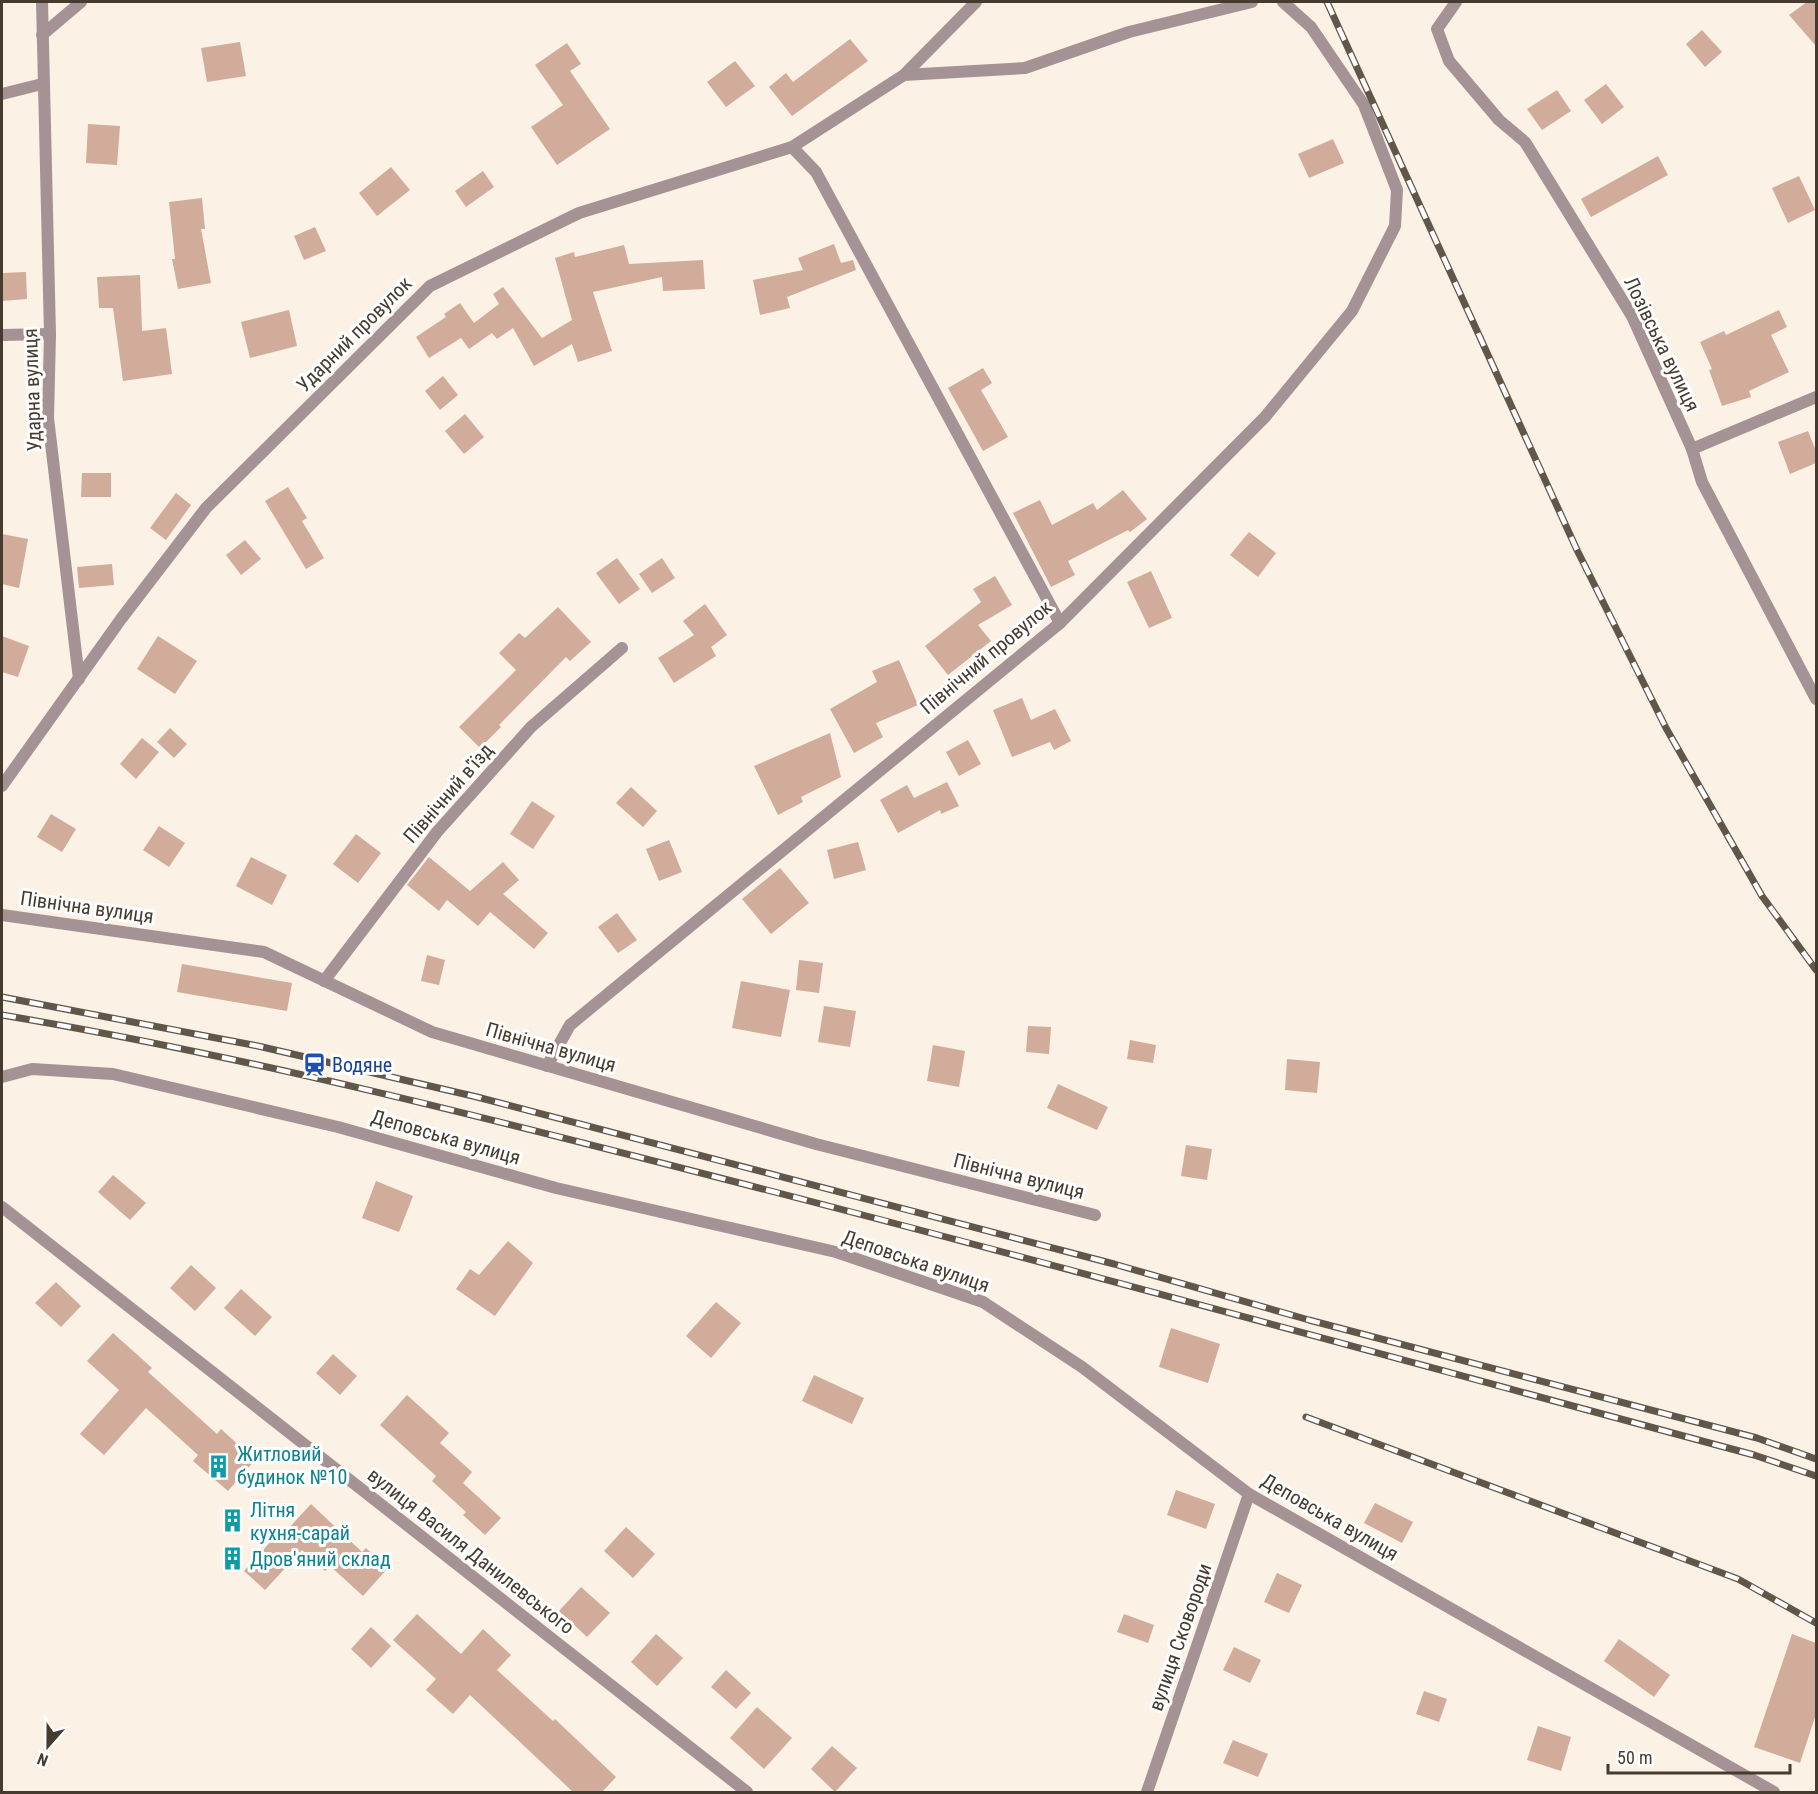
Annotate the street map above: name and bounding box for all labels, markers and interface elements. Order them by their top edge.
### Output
street label: Ударний провулок [291,271,417,397]
street label: Лозівська вулиця [1619,273,1705,415]
street label: Ударна вулиця [18,328,46,452]
street label: Північний провулок [915,595,1057,719]
street label: Північний в'їзд [398,738,498,848]
street label: Північна вулиця [19,886,155,928]
street label: Північна вулиця [483,1017,619,1077]
station icon: Водяне [301,1052,327,1078]
place label: Водяне [332,1053,392,1077]
street label: Деповська вулиця [369,1104,523,1170]
street label: Північна вулиця [951,1148,1087,1204]
street label: Деповська вулиця [839,1225,993,1297]
place label: Житловий будинок №10 [237,1442,347,1489]
building icon: Житловий будинок №10 [206,1453,232,1479]
street label: вулиця Василя Данилевського [363,1463,579,1639]
street label: Деповська вулиця [1257,1468,1403,1566]
place label: Літня кухня-сарай [250,1498,350,1545]
building icon: Літня кухня-сарай [219,1508,245,1534]
building icon: Дров'яний склад [219,1546,245,1572]
place label: Дров'яний склад [250,1547,391,1571]
street label: вулиця Сковороди [1144,1560,1216,1714]
north arrow [18,1716,78,1776]
scale bar [1608,1737,1790,1775]
text: 50 m [1617,1747,1652,1768]
text: N [35,1749,51,1770]

